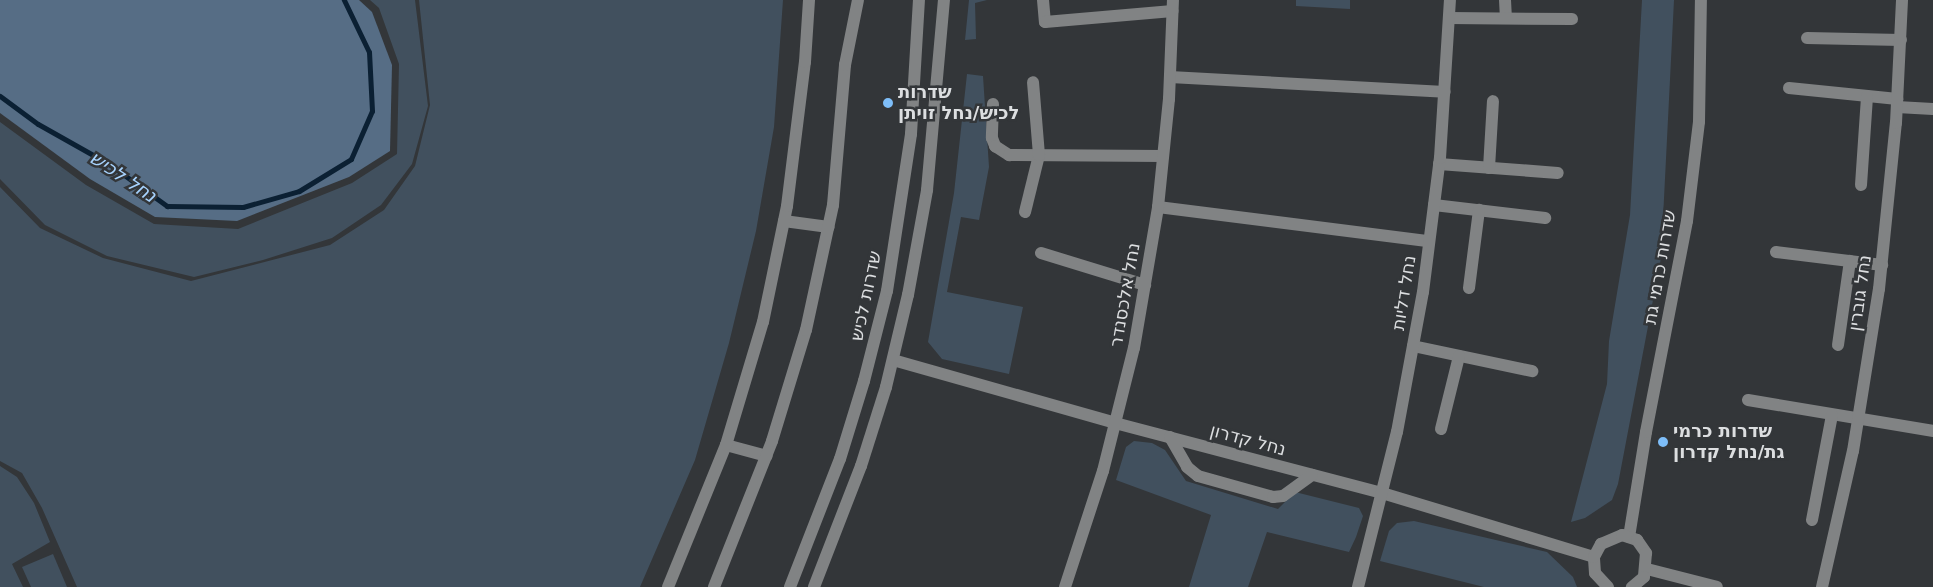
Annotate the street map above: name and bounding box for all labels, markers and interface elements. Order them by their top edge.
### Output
place label: שדרות לכיש/נחל זויתן [898,82,1019,125]
marker: שדרות לכיש/נחל זויתן [882,97,894,109]
water label: נחל לכיש [85,146,161,208]
street label: שדרות כרמי גת [1639,208,1681,326]
street label: נחל אלכסנדר [1105,241,1145,349]
street label: שדרות לכיש [846,249,886,343]
street label: נחל דליות [1387,254,1421,332]
street label: נחל גוברין [1844,254,1876,332]
street label: נחל קדרון [1208,420,1288,460]
place label: שדרות כרמי גת/נחל קדרון [1673,421,1785,464]
marker: שדרות כרמי גת/נחל קדרון [1657,436,1669,448]

